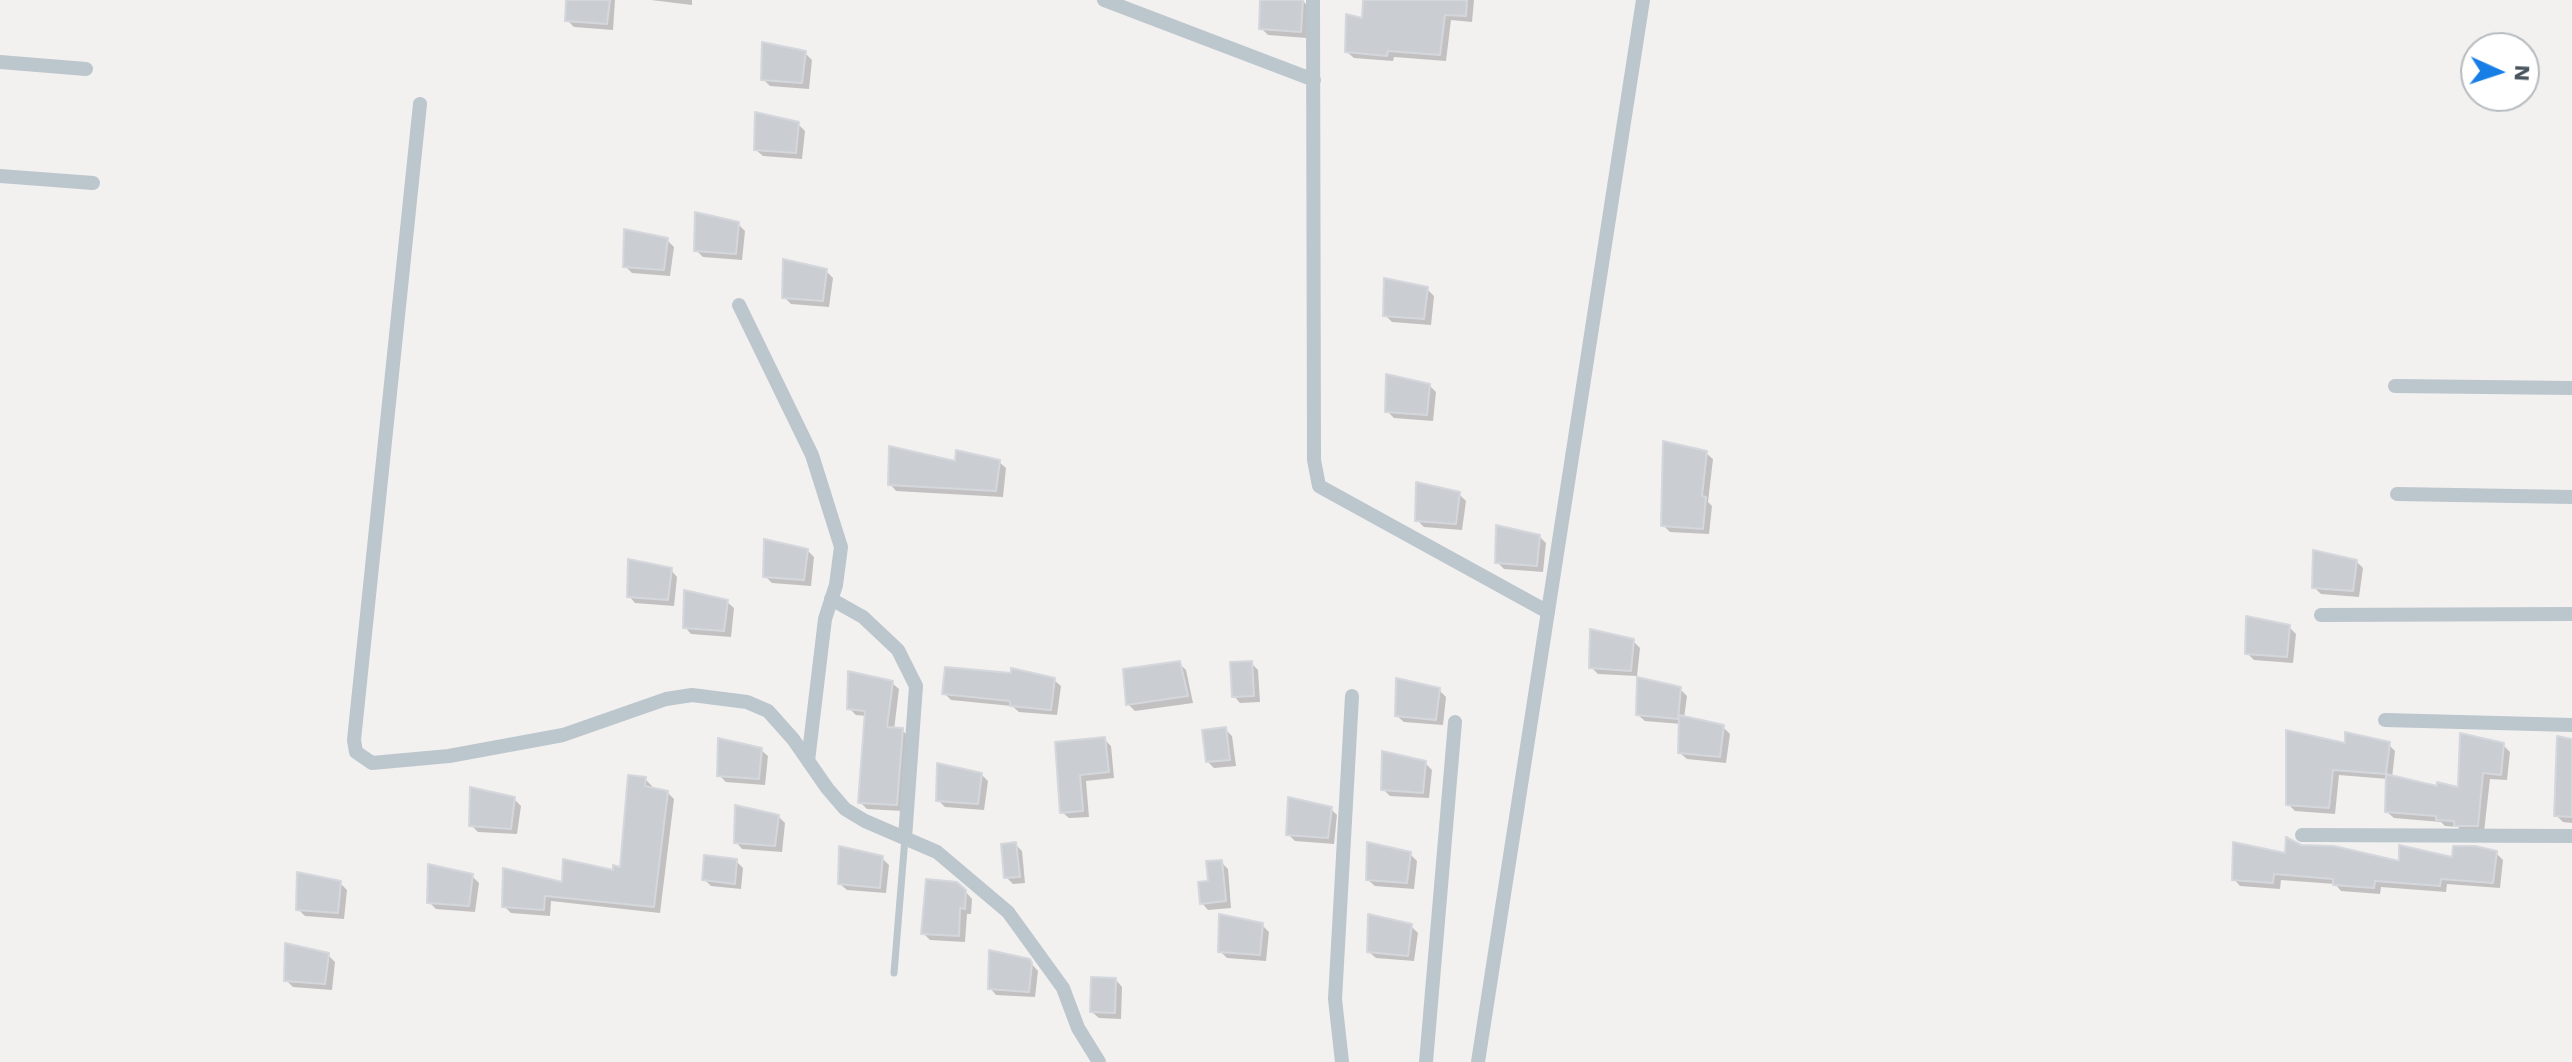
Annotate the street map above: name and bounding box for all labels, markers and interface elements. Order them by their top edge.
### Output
north arrow [2460,32,2540,112]
text: N [2510,64,2535,82]

